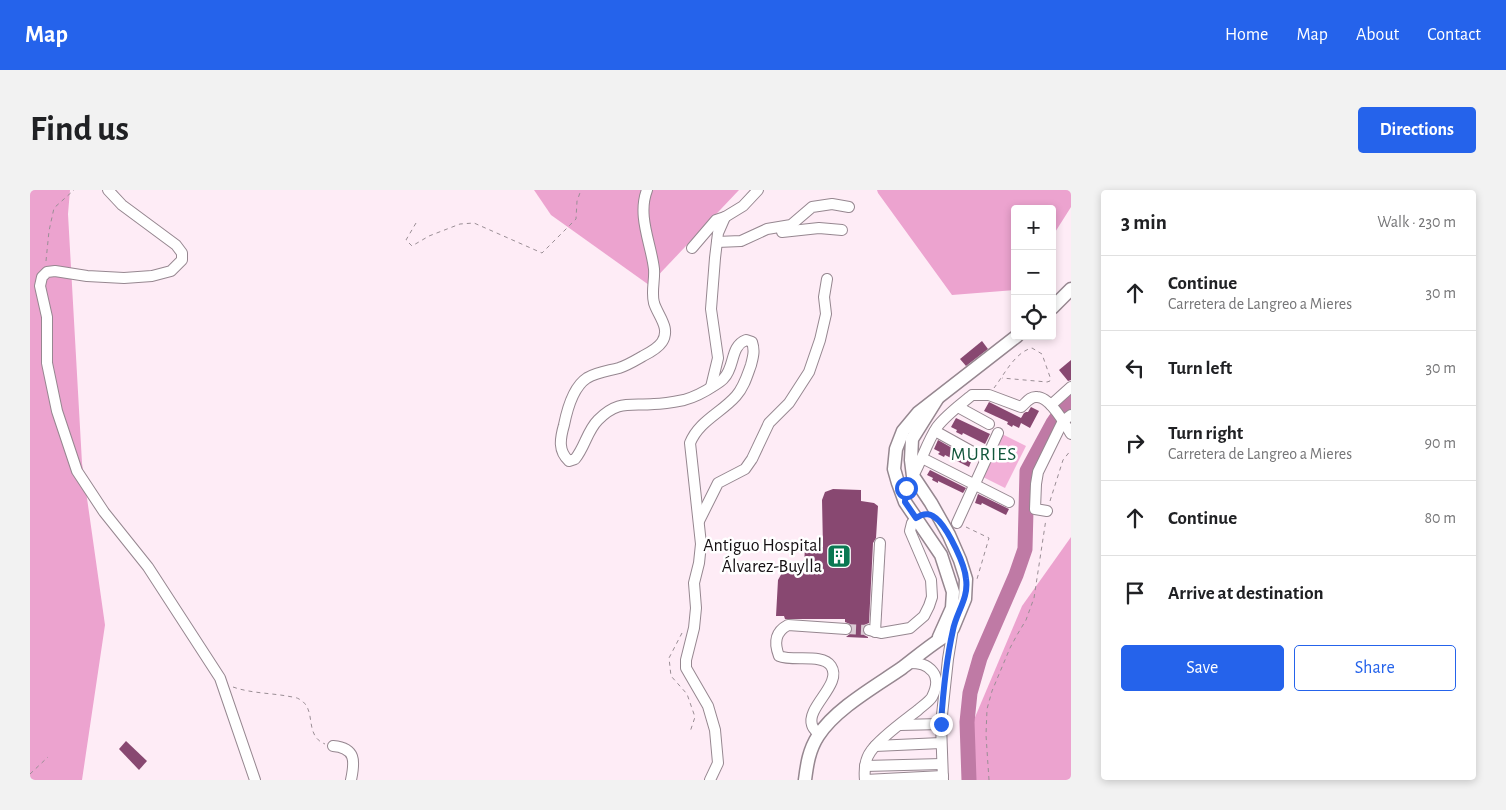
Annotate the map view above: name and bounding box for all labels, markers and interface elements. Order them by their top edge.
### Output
text: Map [25,23,68,47]
text: Home [1225,26,1268,44]
text: Map [1296,26,1328,44]
text: About [1356,26,1399,44]
text: Contact [1427,26,1481,44]
button: Directions [1358,107,1476,153]
text: Find us [30,112,129,147]
map controls [1011,205,1056,340]
button: + [1011,205,1056,250]
text: 3 min [1121,212,1167,233]
text: Walk · 230 m [1377,214,1456,230]
button: − [1011,250,1056,295]
text: Continue [1168,274,1237,293]
icon: ahead [1121,279,1149,307]
text: 30 m [1426,285,1456,301]
button: locate [1011,295,1056,340]
text: Carretera de Langreo a Mieres [1168,296,1352,312]
icon: left [1121,354,1149,382]
text: Turn left [1168,359,1232,378]
text: 30 m [1426,360,1456,376]
text: Turn right [1168,424,1243,443]
icon: right [1121,429,1149,457]
text: 90 m [1425,435,1456,451]
district label: MURIES [951,445,1017,464]
text: Carretera de Langreo a Mieres [1168,446,1352,462]
route start [895,477,918,500]
icon: ahead [1121,504,1149,532]
text: Continue [1168,509,1237,528]
text: 80 m [1425,510,1456,526]
place label: Antiguo Hospital Álvarez-Buylla [703,537,822,576]
building icon: Antiguo Hospital Álvarez-Buylla [826,543,852,569]
icon: arrive [1121,579,1149,607]
text: Arrive at destination [1168,584,1324,603]
button: Save [1121,645,1284,691]
button: Share [1294,645,1456,691]
route end [930,713,953,736]

